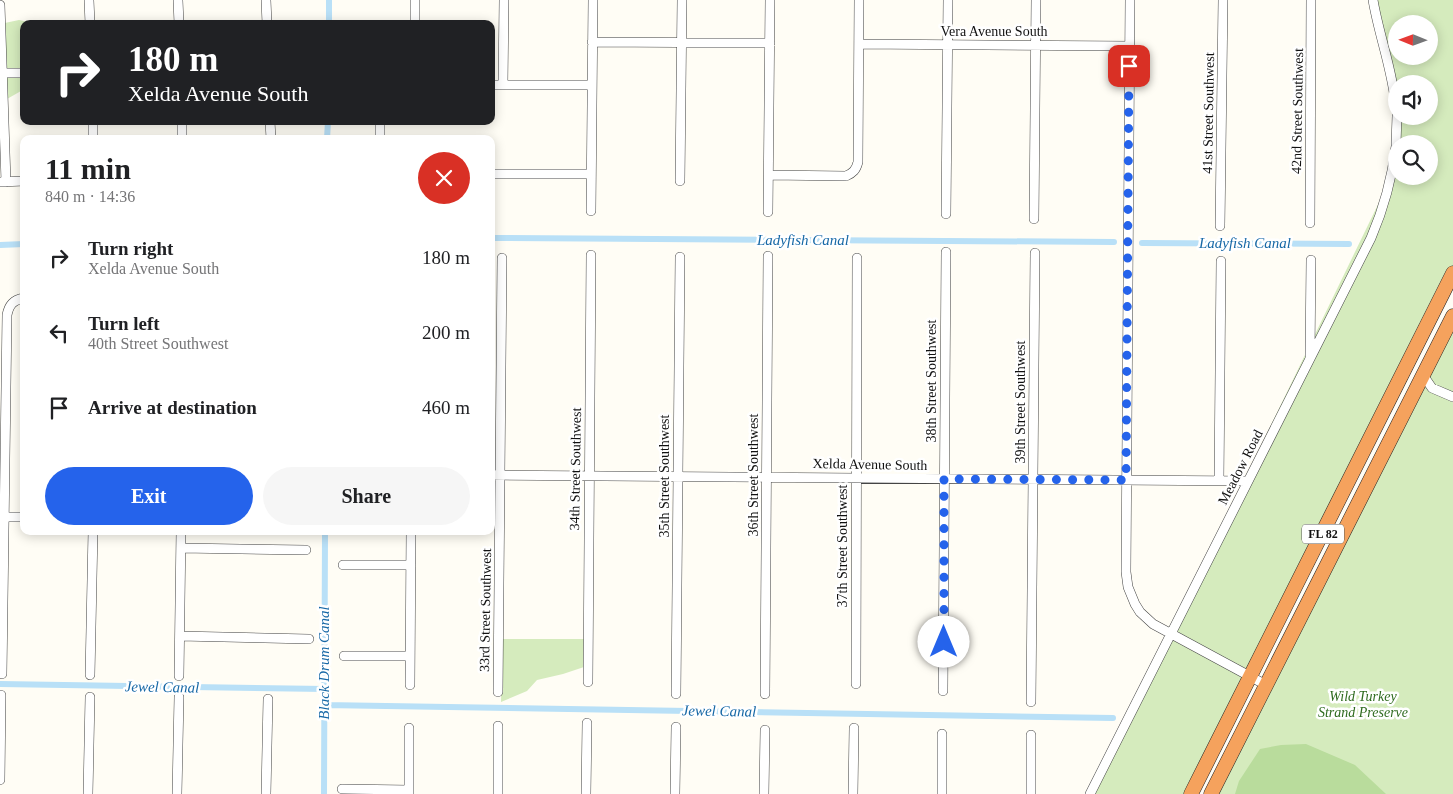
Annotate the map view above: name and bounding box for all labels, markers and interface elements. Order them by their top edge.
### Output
north arrow [1388,15,1438,65]
map controls [1388,15,1438,185]
street label: Vera Avenue South [940,24,1048,39]
icon: right [45,40,110,105]
text: 180 m [128,40,218,79]
pin [1108,45,1150,87]
street label: 42nd Street Southwest [1289,48,1306,174]
icon: arrive [1115,52,1143,80]
street label: 41st Street Southwest [1200,52,1217,174]
button: sound [1388,75,1438,125]
text: Xelda Avenue South [128,81,308,106]
button: search [1388,135,1438,185]
text: 11 min [45,152,131,185]
button: close [418,152,470,204]
text: 840 m · 14:36 [45,188,135,205]
water label: Ladyfish Canal [756,232,849,248]
water label: Ladyfish Canal [1198,235,1291,251]
text: Turn right [88,238,173,259]
icon: right [45,244,73,272]
text: 180 m [422,247,470,268]
text: Xelda Avenue South [88,260,219,277]
text: Turn left [88,313,160,334]
icon: left [45,319,73,347]
street label: 38th Street Southwest [924,319,939,442]
text: 200 m [422,322,470,343]
text: 40th Street Southwest [88,335,228,352]
street label: 39th Street Southwest [1013,340,1028,463]
icon: arrive [45,394,73,422]
text: Arrive at destination [88,397,257,418]
text: 460 m [422,397,470,418]
street label: 34th Street Southwest [567,407,584,531]
street label: 36th Street Southwest [746,413,761,536]
street label: 35th Street Southwest [657,414,672,537]
street label: Meadow Road [1215,427,1266,507]
street label: Xelda Avenue South [812,456,928,473]
button: Exit [45,467,253,525]
button: Share [263,467,470,525]
street label: 37th Street Southwest [835,484,850,607]
road number: FL 82 [1302,524,1344,544]
street label: 33rd Street Southwest [477,548,494,672]
water label: Black Drum Canal [316,606,332,720]
position arrow [917,615,969,667]
water label: Jewel Canal [125,678,199,696]
park label: Wild Turkey Strand Preserve [1318,689,1408,720]
water label: Jewel Canal [682,702,756,720]

